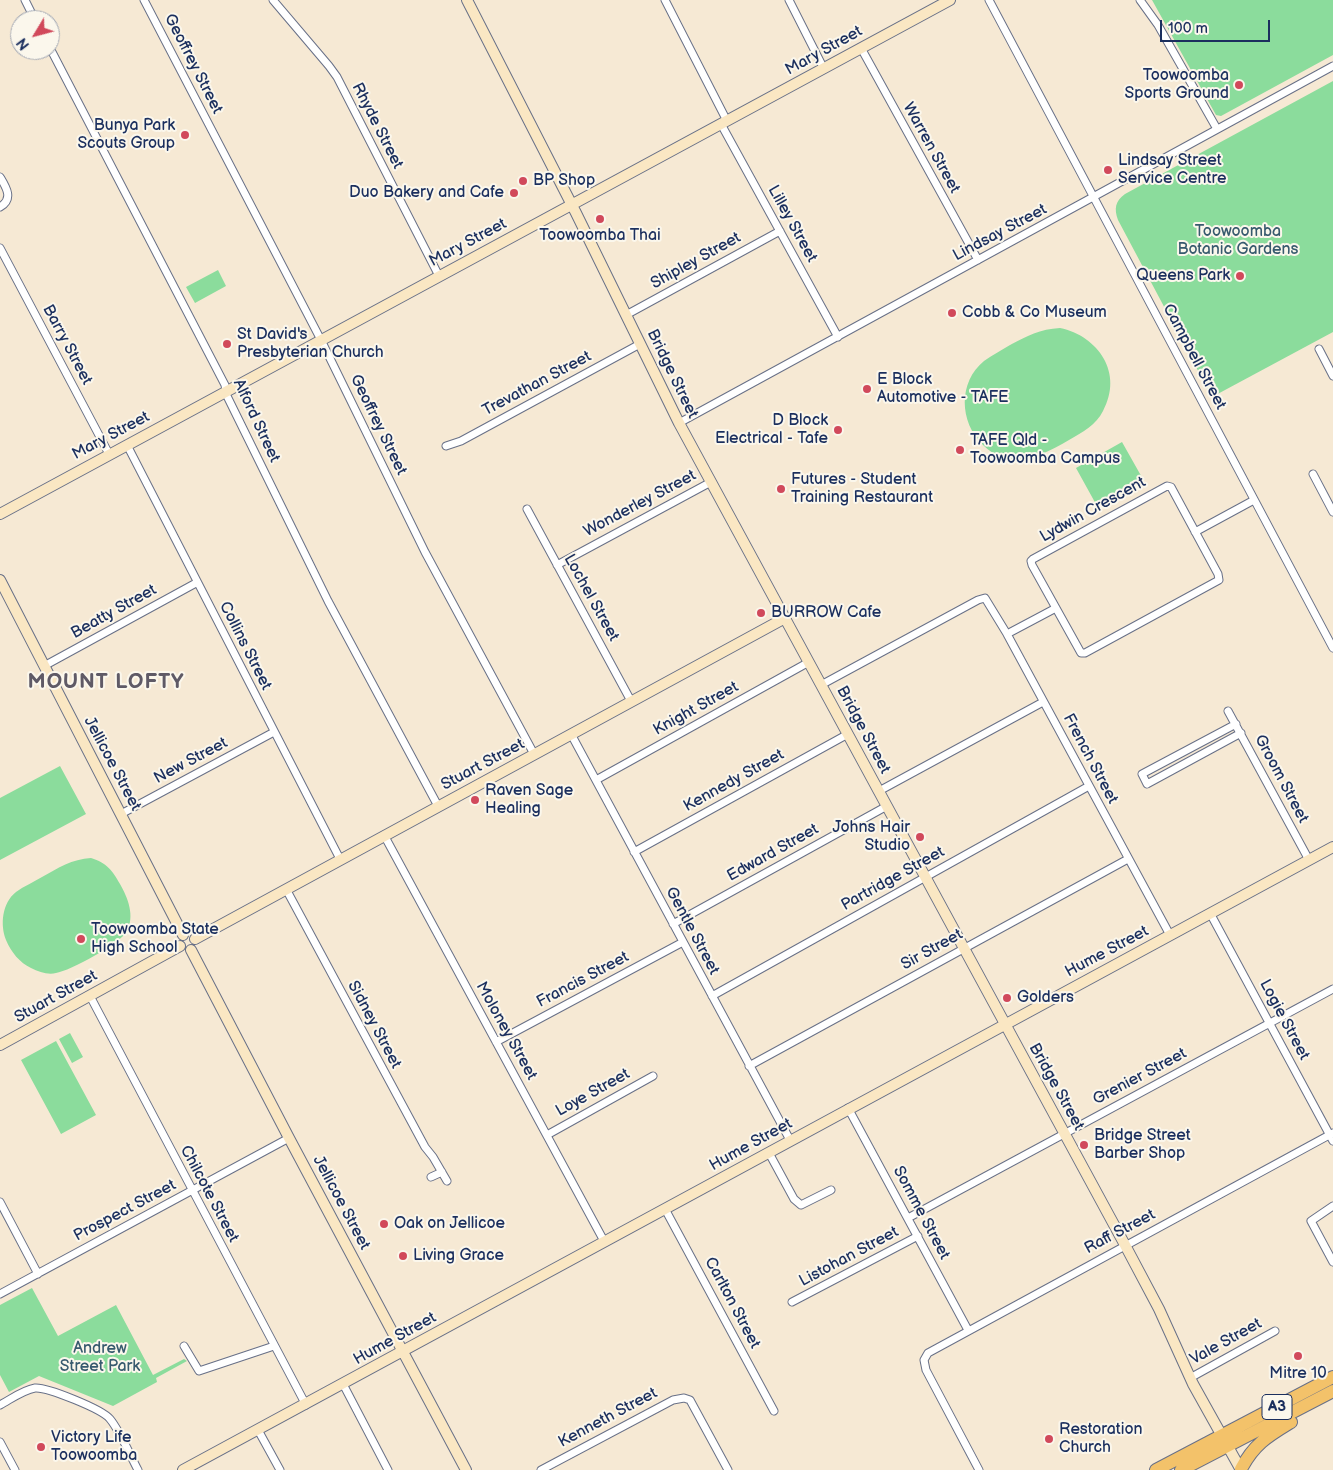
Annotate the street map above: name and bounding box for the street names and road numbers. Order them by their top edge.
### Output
street label: Geoffrey Street [160,11,226,117]
street label: Mary Street [782,22,866,80]
street label: Rhyde Street [347,80,407,172]
street label: Warren Street [898,99,964,197]
street label: Lilley Street [763,182,821,266]
street label: Lindsay Street [950,200,1050,266]
street label: Mary Street [426,215,510,271]
street label: Shipley Street [648,228,744,294]
street label: Campbell Street [1158,301,1230,413]
street label: Barry Street [38,302,96,388]
street label: Bridge Street [642,326,702,422]
street label: Trevathan Street [479,347,595,421]
street label: Geoffrey Street [345,372,411,478]
street label: Alford Street [228,376,284,466]
street label: Mary Street [69,408,153,464]
street label: Wonderley Street [581,466,699,542]
street label: Lydwin Crescent [1037,473,1149,547]
street label: Lochel Street [559,551,623,645]
street label: Beatty Street [68,581,160,643]
street label: Collins Street [215,599,275,693]
street label: Knight Street [650,678,742,740]
street label: Bridge Street [832,683,894,777]
street label: French Street [1058,711,1122,807]
street label: Jellicoe Street [79,714,145,814]
street label: Groom Street [1250,732,1312,826]
street label: New Street [151,734,231,788]
street label: Stuart Street [438,735,528,795]
street label: Kennedy Street [680,745,788,817]
street label: Edward Street [724,820,822,886]
street label: Partridge Street [838,843,948,915]
street label: Gentle Street [661,884,723,978]
street label: Hume Street [1062,922,1152,982]
street label: Sir Street [898,925,966,975]
street label: Francis Street [534,948,632,1012]
street label: Stuart Street [11,966,101,1028]
street label: Logie Street [1255,976,1313,1064]
street label: Sidney Street [343,978,405,1072]
street label: Moloney Street [471,979,541,1083]
street label: Bridge Street [1024,1040,1088,1134]
street label: Grenier Street [1090,1044,1190,1110]
street label: Loye Street [553,1065,633,1121]
street label: Hume Street [706,1114,796,1176]
street label: Chilcote Street [175,1142,243,1246]
street label: Jellicoe Street [308,1153,374,1253]
street label: Somme Street [888,1163,954,1263]
street label: Prospect Street [71,1176,179,1246]
street label: Raff Street [1081,1205,1159,1259]
street label: Listohan Street [796,1223,902,1291]
street label: Carlton Street [700,1254,764,1352]
street label: Hume Street [350,1308,440,1370]
street label: Vale Street [1187,1314,1265,1370]
street label: Kenneth Street [555,1384,661,1452]
road number: A3 [1262,1394,1292,1420]

